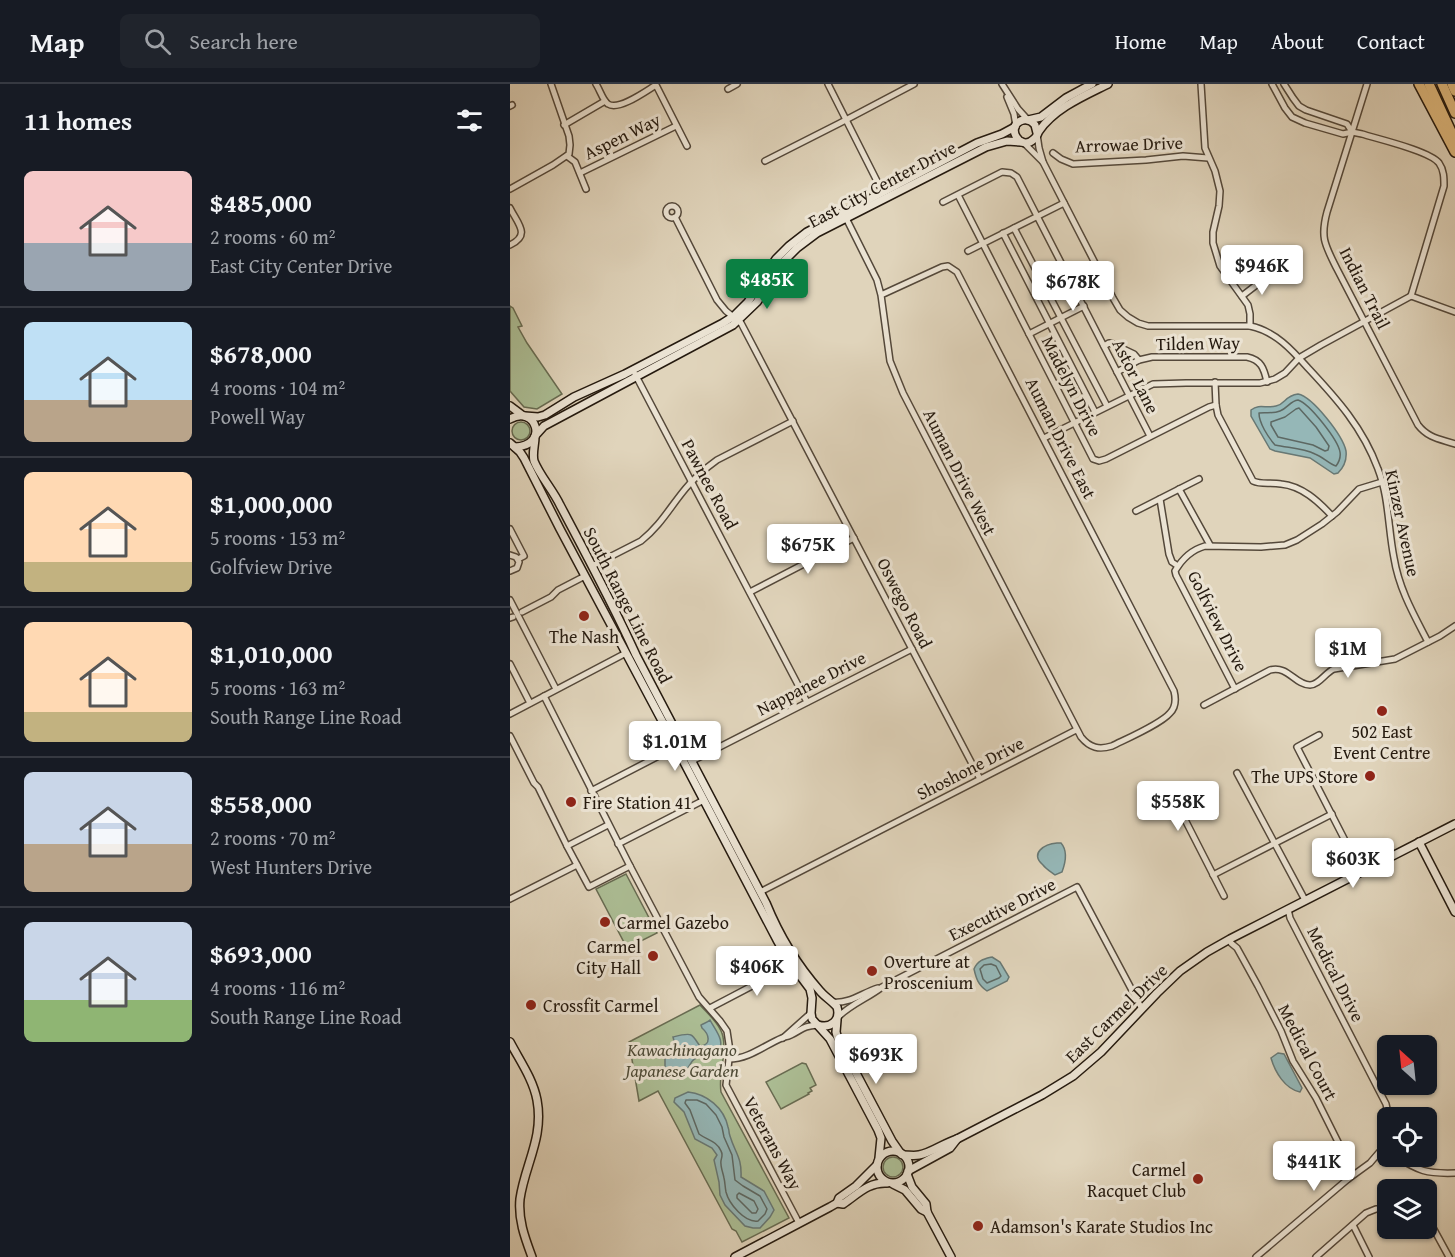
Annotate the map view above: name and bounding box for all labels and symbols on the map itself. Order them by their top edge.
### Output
street label: Aspen Way [579,106,665,166]
street label: Arrowae Drive [1074,129,1184,159]
street label: East City Center Drive [803,134,961,234]
street label: Indian Trail [1333,242,1397,334]
pin: $946K [1220,245,1304,296]
pin: $485K [725,259,809,310]
pin: $678K [1031,261,1115,312]
street label: Tilden Way [1156,329,1240,357]
street label: Madelyn Drive [1035,331,1109,441]
street label: Astor Lane [1106,334,1166,418]
street label: Auman Drive East [1019,372,1104,504]
street label: Auman Drive West [916,404,1004,541]
street label: Pawnee Road [675,434,745,535]
street label: Kinzer Avenue [1378,467,1428,579]
street label: South Range Line Road [577,522,679,688]
pin: $675K [766,524,850,575]
street label: Oswego Road [871,553,940,653]
street label: Golfview Drive [1181,566,1255,676]
marker: The Nash [577,609,591,623]
place label: The Nash [549,623,619,650]
pin: $1M [1319,628,1377,679]
street label: Nappanee Drive [752,644,870,722]
marker: 502 East Event Centre [1375,704,1389,718]
place label: 502 East Event Centre [1334,718,1430,766]
pin: $1.01M [626,721,724,772]
street label: Shoshone Drive [912,729,1028,807]
place label: The UPS Store [1251,763,1358,790]
marker: The UPS Store [1363,769,1377,783]
pin: $558K [1136,781,1220,832]
place label: Fire Station 41 [583,789,692,816]
marker: Fire Station 41 [564,795,578,809]
pin: $603K [1311,838,1395,889]
street label: Executive Drive [944,870,1060,948]
place label: Carmel Gazebo [617,909,729,936]
marker: Carmel Gazebo [598,915,612,929]
street label: Medical Drive [1300,922,1372,1026]
place label: Carmel City Hall [576,933,641,981]
pin: $406K [715,946,799,997]
place label: Overture at Proscenium [884,948,973,996]
marker: Carmel City Hall [646,949,660,963]
street label: East Carmel Drive [1059,957,1173,1069]
marker: Overture at Proscenium [865,964,879,978]
place label: Crossfit Carmel [543,992,658,1019]
marker: Crossfit Carmel [524,998,538,1012]
street label: Medical Court [1271,999,1345,1106]
pin: $693K [834,1034,918,1085]
north arrow [1377,1035,1437,1095]
park label: Kawachinagano Japanese Garden [622,1036,739,1084]
street label: Veterans Way [737,1091,809,1195]
pin: $441K [1272,1141,1356,1192]
place label: Carmel Racquet Club [1087,1156,1186,1204]
marker: Carmel Racquet Club [1191,1172,1205,1186]
place label: Adamson's Karate Studios Inc [990,1213,1213,1240]
marker: Adamson's Karate Studios Inc [971,1219,985,1233]

